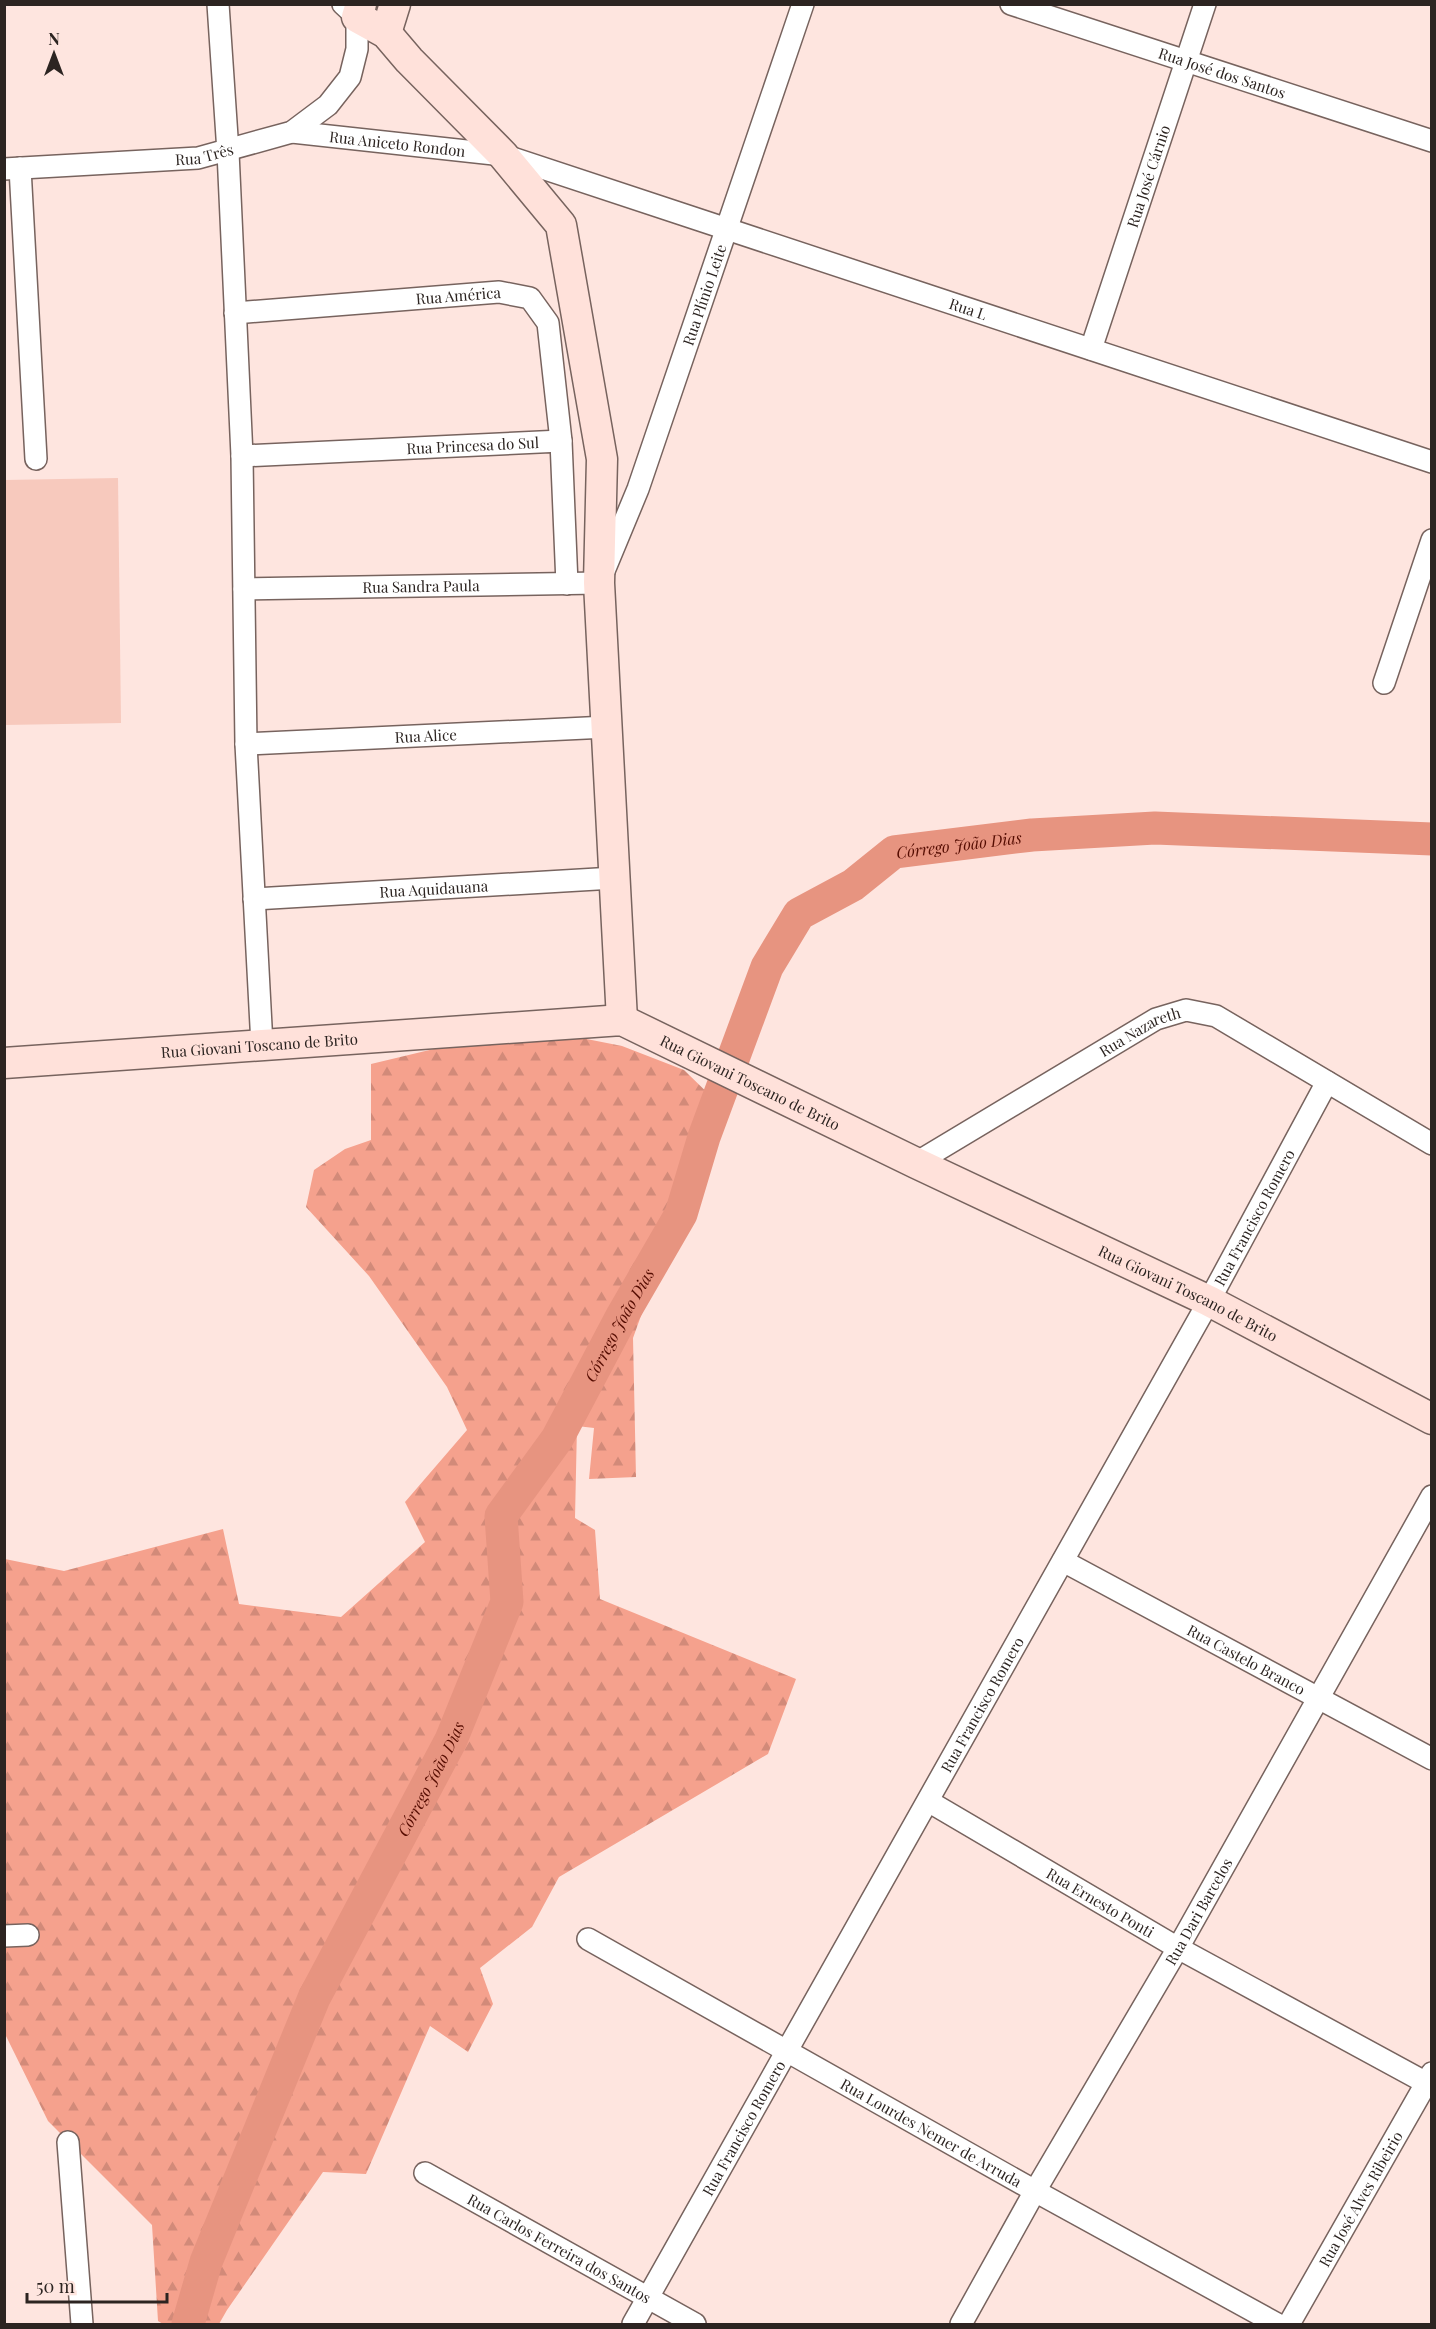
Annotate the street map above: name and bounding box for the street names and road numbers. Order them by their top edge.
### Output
street label: Rua José dos Santos [1156,43,1288,103]
street label: Rua José Cárnio [1122,122,1174,230]
street label: Rua Aniceto Rondon [328,126,467,161]
street label: Rua Três [175,139,236,169]
street label: Rua Plínio Leite [678,241,731,348]
street label: Rua América [415,282,502,309]
street label: Rua L [947,293,990,324]
street label: Rua Princesa do Sul [406,432,540,458]
street label: Rua Sandra Paula [362,575,480,597]
street label: Rua Alice [394,724,457,747]
street label: Rua Aquidauana [379,875,489,902]
street label: Rua Nazareth [1095,1002,1183,1061]
street label: Rua Giovani Toscano de Brito [160,1028,359,1062]
street label: Rua Giovani Toscano de Brito [657,1030,843,1135]
street label: Rua Francisco Romero [1209,1146,1299,1289]
street label: Rua Giovani Toscano de Brito [1095,1240,1281,1346]
street label: Rua Castelo Branco [1184,1620,1309,1699]
street label: Rua Francisco Romero [936,1633,1028,1776]
street label: Rua Dari Barcelos [1160,1854,1237,1969]
street label: Rua Ernesto Ponti [1043,1863,1158,1942]
street label: Rua Francisco Romero [697,2057,789,2199]
street label: Rua Lourdes Nemer de Arruda [837,2074,1026,2192]
street label: Rua José Alves Ribeirio [1314,2128,1407,2270]
street label: Rua Carlos Ferreira dos Santos [464,2189,655,2308]

